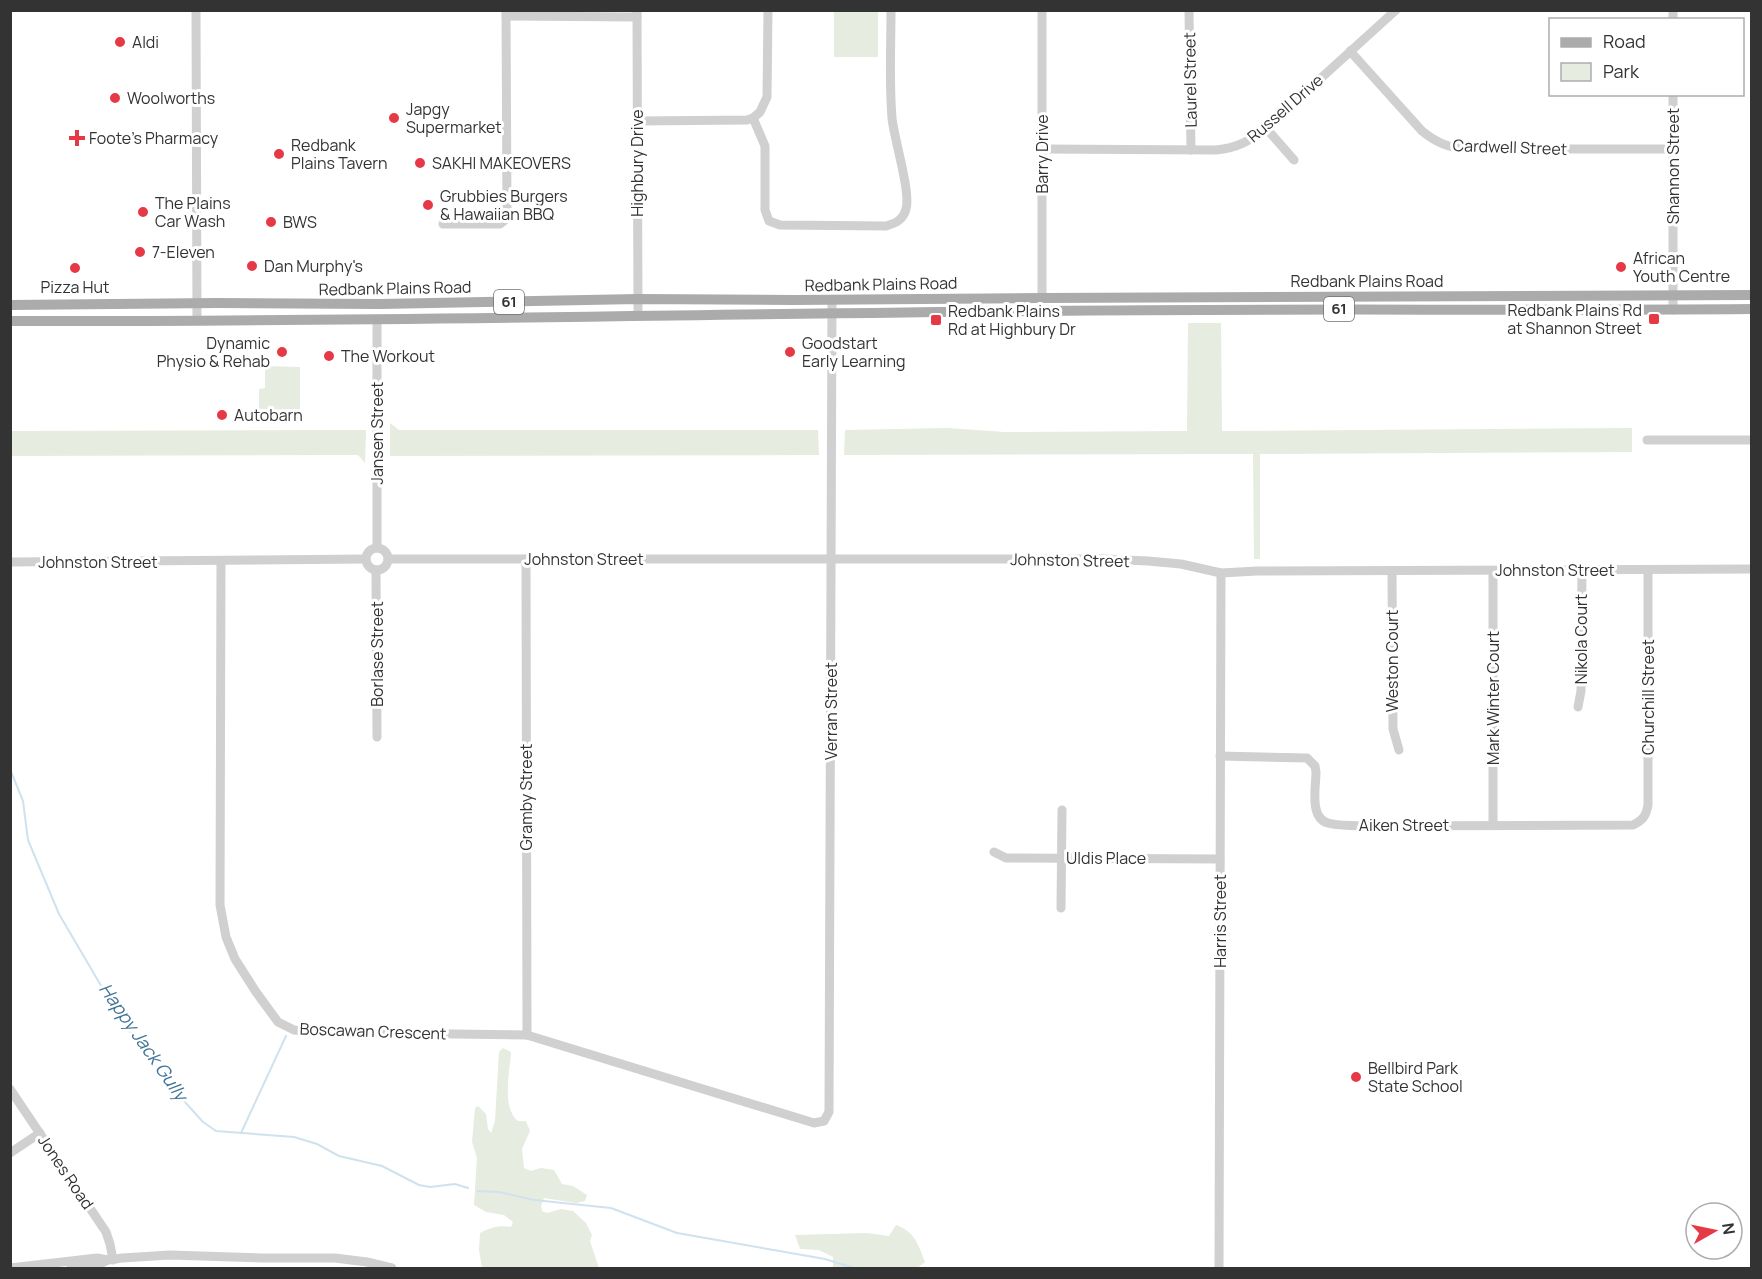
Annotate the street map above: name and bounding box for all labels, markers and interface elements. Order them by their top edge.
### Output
legend [1549,18,1744,96]
text: Road [1603,29,1646,53]
place label: Aldi [132,31,159,53]
street label: Laurel Street [1178,32,1202,128]
marker: Aldi [113,35,127,49]
text: Park [1603,59,1640,83]
street label: Russell Drive [1242,69,1328,147]
place label: Woolworths [127,87,215,109]
marker: Woolworths [108,91,122,105]
place label: Japgy Supermarket [406,98,502,138]
street label: Shannon Street [1662,108,1684,224]
street label: Highbury Drive [626,109,648,217]
marker: Japgy Supermarket [387,111,401,125]
street label: Barry Drive [1031,114,1053,194]
place label: Foote's Pharmacy [89,127,219,149]
marker: Foote's Pharmacy [70,131,84,145]
place label: Redbank Plains Tavern [291,134,388,174]
street label: Cardwell Street [1452,134,1568,160]
marker: Redbank Plains Tavern [272,147,286,161]
place label: SAKHI MAKEOVERS [432,152,571,174]
marker: SAKHI MAKEOVERS [413,156,427,170]
place label: Grubbies Burgers & Hawaiian BBQ [440,185,568,225]
place label: The Plains Car Wash [155,192,231,232]
marker: Grubbies Burgers & Hawaiian BBQ [421,198,435,212]
marker: The Plains Car Wash [136,205,150,219]
place label: BWS [283,211,317,233]
marker: BWS [264,215,278,229]
place label: 7-Eleven [152,241,215,263]
marker: 7-Eleven [133,245,147,259]
place label: African Youth Centre [1633,247,1730,287]
place label: Dan Murphy's [264,255,363,277]
marker: Dan Murphy's [245,259,259,273]
marker: African Youth Centre [1614,260,1628,274]
marker: Pizza Hut [68,261,82,275]
street label: Redbank Plains Road [1291,270,1443,292]
street label: Redbank Plains Road [804,272,958,296]
place label: Pizza Hut [41,276,109,298]
street label: Redbank Plains Road [318,276,472,300]
road number: 61 [494,290,524,314]
road number: 61 [1324,297,1354,321]
place label: Redbank Plains Rd at Shannon Street [1507,299,1642,339]
place label: Redbank Plains Rd at Highbury Dr [948,300,1076,340]
marker: Redbank Plains Rd at Shannon Street [1647,312,1661,326]
marker: Redbank Plains Rd at Highbury Dr [929,313,943,327]
place label: Dynamic Physio & Rehab [157,332,270,372]
place label: Goodstart Early Learning [802,332,905,372]
marker: Dynamic Physio & Rehab [275,345,289,359]
place label: The Workout [341,345,435,367]
marker: Goodstart Early Learning [783,345,797,359]
marker: The Workout [322,349,336,363]
street label: Jansen Street [366,381,388,485]
place label: Autobarn [234,404,303,426]
marker: Autobarn [215,408,229,422]
street label: Johnston Street [524,548,644,570]
street label: Johnston Street [1010,548,1130,572]
street label: Johnston Street [38,551,158,573]
street label: Johnston Street [1495,559,1615,581]
street label: Nikola Court [1570,594,1592,684]
street label: Borlase Street [366,601,388,707]
street label: Weston Court [1381,610,1403,712]
street label: Mark Winter Court [1482,631,1504,765]
street label: Churchill Street [1637,639,1659,755]
street label: Verran Street [820,662,842,760]
street label: Gramby Street [515,744,537,850]
street label: Aiken Street [1359,814,1449,836]
street label: Uldis Place [1066,847,1146,869]
street label: Harris Street [1209,874,1231,968]
water label: Happy Jack Gully [94,978,195,1107]
street label: Boscawan Crescent [299,1017,447,1045]
place label: Bellbird Park State School [1368,1057,1463,1097]
marker: Bellbird Park State School [1349,1070,1363,1084]
street label: Jones Road [33,1131,99,1213]
north arrow [1684,1201,1744,1261]
text: N [1717,1221,1741,1236]

